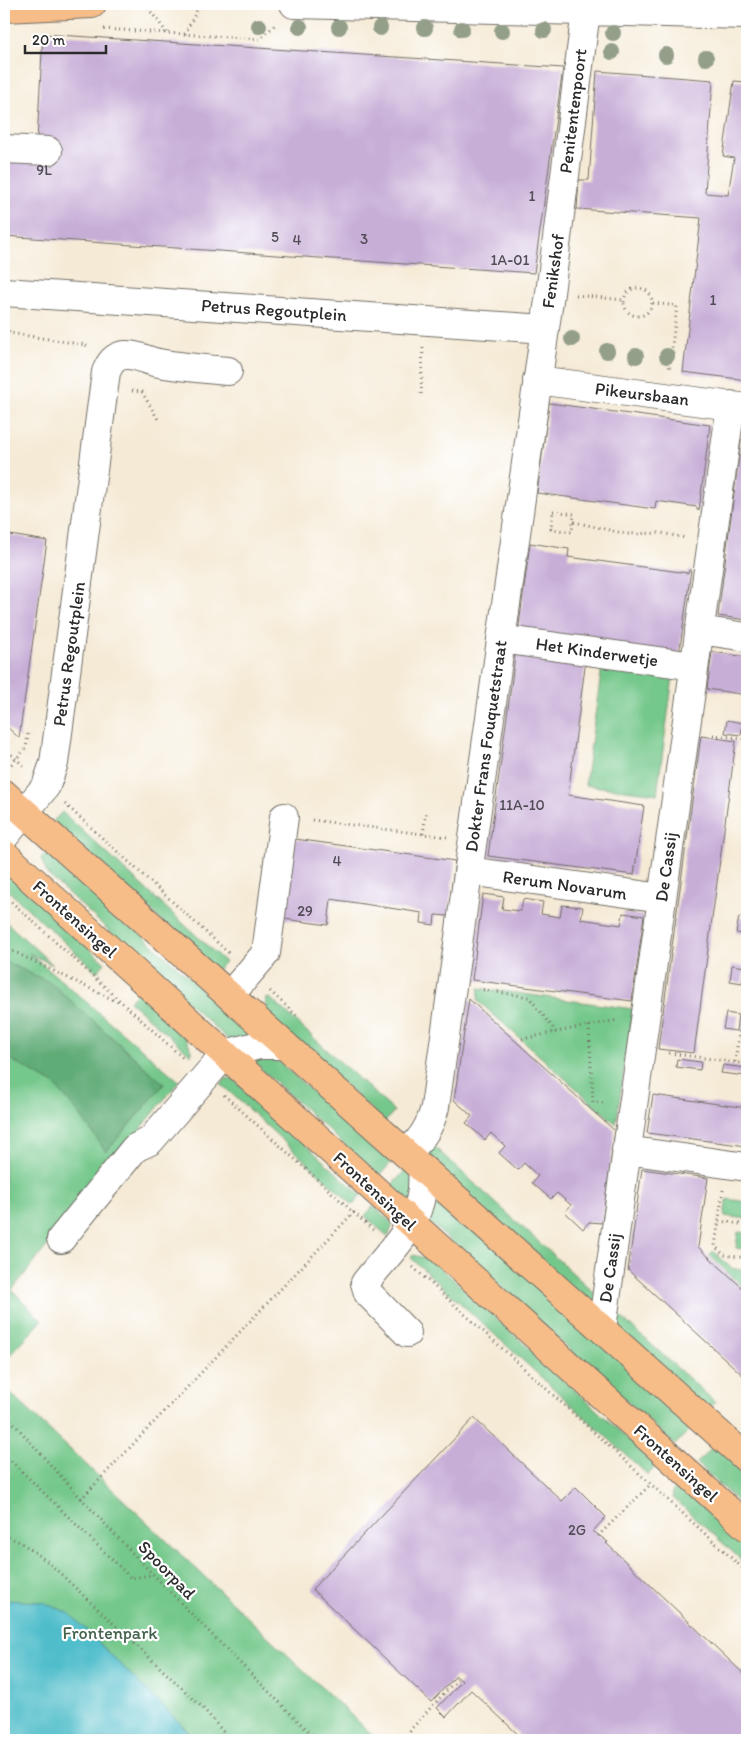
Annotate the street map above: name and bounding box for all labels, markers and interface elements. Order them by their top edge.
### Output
scale bar [25,22,106,54]
text: 20 m [32,31,66,49]
street label: Penitentenpoort [554,47,592,175]
house number: 9L [36,161,52,179]
house number: 1 [529,187,536,205]
house number: 5 [271,228,279,246]
house number: 3 [360,230,368,248]
house number: 4 [292,231,302,249]
street label: Fenikshof [537,232,569,310]
house number: 1A-01 [491,251,529,269]
house number: 1 [710,291,717,309]
street label: Petrus Regoutplein [200,294,348,326]
street label: Pikeursbaan [594,377,691,411]
street label: Petrus Regoutplein [48,580,90,728]
street label: Het Kinderwetje [534,633,660,671]
street label: Dokter Frans Fouquetstraat [460,638,512,853]
house number: 11A-10 [499,796,545,814]
street label: De Cassij [650,831,682,903]
house number: 4 [332,852,342,870]
street label: Rerum Novarum [501,865,629,905]
street label: Frontensingel [28,875,122,963]
house number: 29 [297,902,313,920]
street label: Frontensingel [329,1147,421,1235]
street label: De Cassij [594,1232,626,1304]
street label: Frontensingel [629,1419,723,1507]
house number: 2G [568,1521,586,1539]
street label: Spoorpad [134,1536,201,1604]
park label: Frontenpark [62,1622,158,1644]

